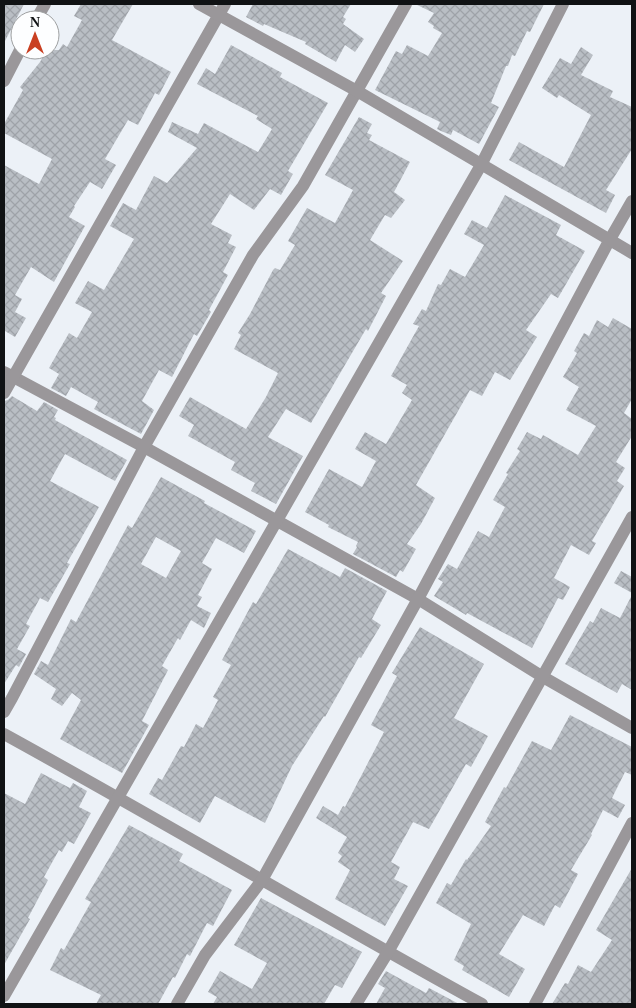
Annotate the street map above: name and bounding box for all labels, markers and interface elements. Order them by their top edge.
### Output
north arrow [10,10,60,60]
text: N [30,15,40,30]

